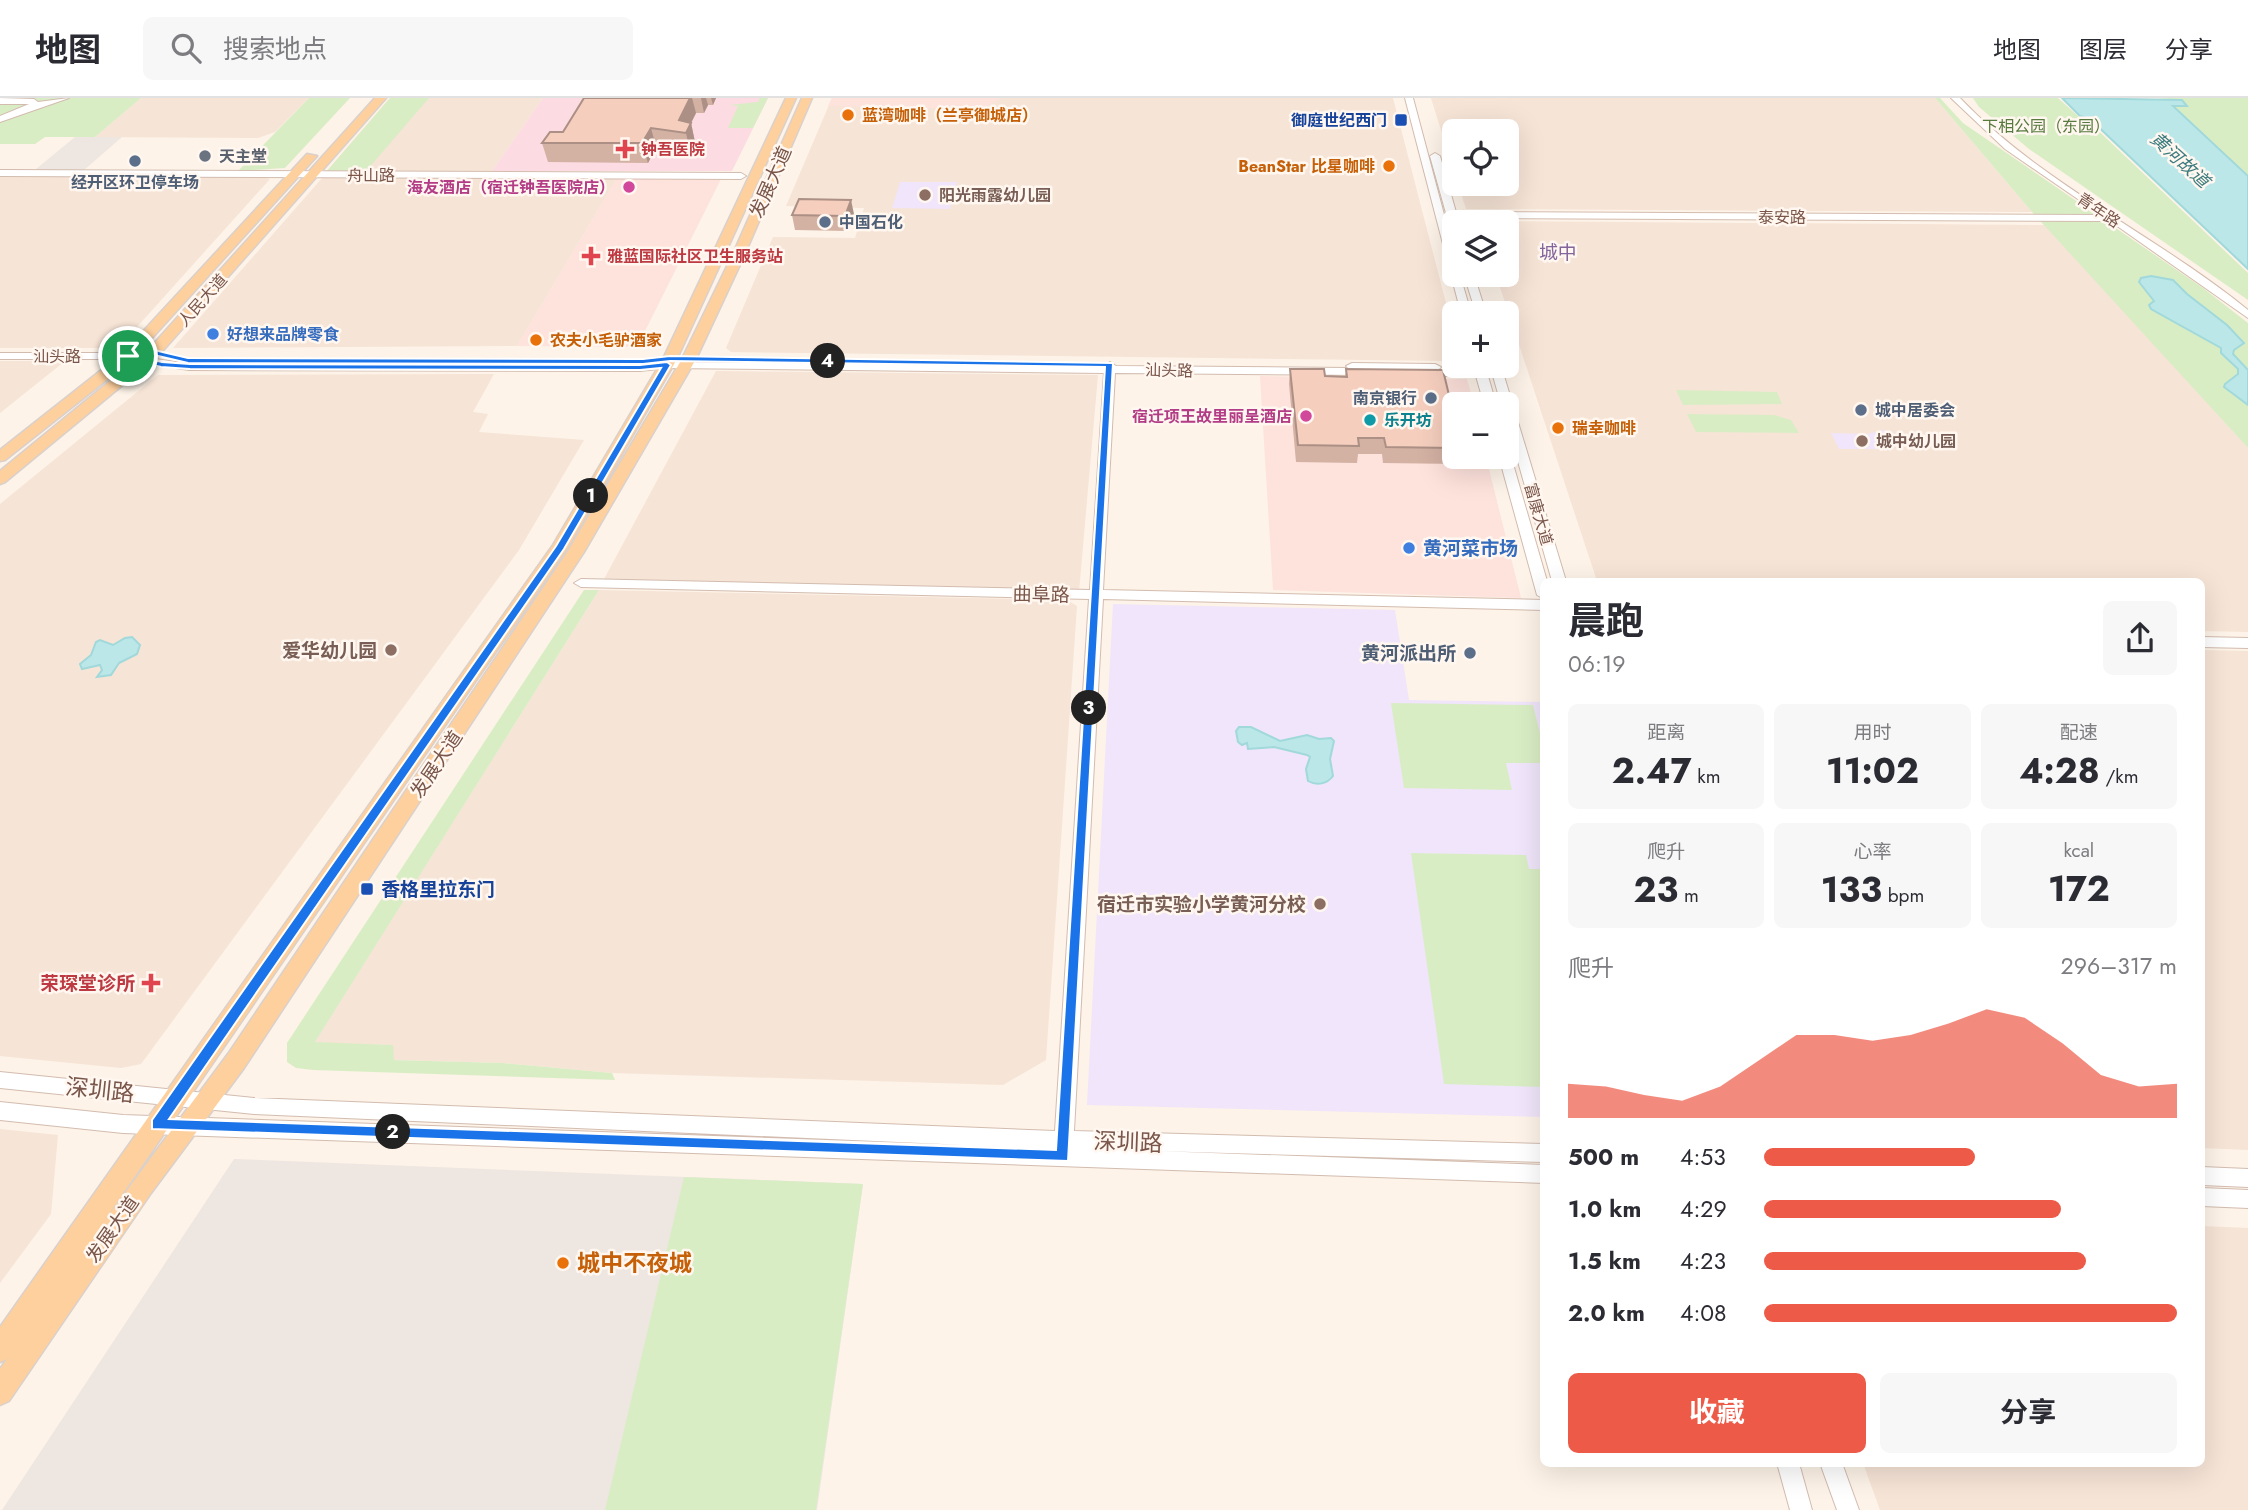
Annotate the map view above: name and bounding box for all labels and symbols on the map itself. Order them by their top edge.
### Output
place label: 蓝湾咖啡（兰亭御城店） [862,104,1038,127]
marker: 蓝湾咖啡（兰亭御城店） [840,107,856,123]
place label: 御庭世纪西门 [1291,109,1387,132]
marker: 御庭世纪西门 [1393,112,1409,128]
park label: 下相公园（东园） [1982,115,2110,138]
water label: 黄河故道 [2145,126,2218,196]
place label: 钟吾医院 [641,138,705,161]
marker: 钟吾医院 [615,139,635,159]
street label: 发展大道 [743,142,798,222]
place label: 天主堂 [219,145,267,168]
marker: 天主堂 [197,148,213,164]
marker: 经开区环卫停车场 [127,153,143,169]
place label: BeanStar 比星咖啡 [1238,155,1375,178]
marker: BeanStar 比星咖啡 [1381,158,1397,174]
street label: 舟山路 [347,164,395,187]
place label: 经开区环卫停车场 [71,171,199,194]
place label: 海友酒店（宿迁钟吾医院店） [407,176,615,199]
marker: 海友酒店（宿迁钟吾医院店） [621,179,637,195]
place label: 阳光雨露幼儿园 [939,184,1051,207]
marker: 阳光雨露幼儿园 [917,187,933,203]
street label: 青年路 [2072,187,2125,233]
street label: 泰安路 [1758,206,1806,229]
place label: 中国石化 [839,211,903,234]
marker: 中国石化 [817,214,833,230]
district label: 城中 [1539,239,1577,266]
place label: 雅蓝国际社区卫生服务站 [607,245,783,268]
marker: 雅蓝国际社区卫生服务站 [581,246,601,266]
street label: 人民大道 [172,269,232,332]
place label: 好想来品牌零食 [227,323,340,346]
pin [98,326,158,386]
marker: 好想来品牌零食 [205,326,221,342]
place label: 农夫小毛驴酒家 [550,329,662,352]
marker: 农夫小毛驴酒家 [528,332,544,348]
pin: 4 [810,344,846,378]
street label: 汕头路 [33,345,81,368]
street label: 汕头路 [1145,359,1193,382]
place label: 南京银行 [1353,387,1417,410]
marker: 南京银行 [1423,390,1439,406]
place label: 城中居委会 [1875,399,1955,422]
marker: 城中居委会 [1853,402,1869,418]
place label: 宿迁项王故里丽呈酒店 [1132,405,1292,428]
marker: 宿迁项王故里丽呈酒店 [1298,408,1314,424]
place label: 乐开坊 [1384,409,1432,432]
marker: 乐开坊 [1362,412,1378,428]
place label: 瑞幸咖啡 [1572,417,1636,440]
marker: 瑞幸咖啡 [1550,420,1566,436]
place label: 城中幼儿园 [1876,430,1956,453]
marker: 城中幼儿园 [1854,433,1870,449]
pin: 1 [574,478,608,514]
street label: 富康大道 [1519,480,1558,548]
place label: 黄河菜市场 [1423,535,1518,562]
marker: 黄河菜市场 [1401,540,1417,556]
street label: 曲阜路 [1012,581,1070,608]
place label: 爱华幼儿园 [282,637,377,664]
place label: 黄河派出所 [1361,640,1456,667]
marker: 爱华幼儿园 [383,642,399,658]
marker: 黄河派出所 [1462,645,1478,661]
pin: 3 [1072,690,1106,726]
street label: 发展大道 [404,725,469,803]
place label: 香格里拉东门 [381,876,495,903]
marker: 香格里拉东门 [359,881,375,897]
place label: 宿迁市实验小学黄河分校 [1097,891,1306,918]
marker: 宿迁市实验小学黄河分校 [1312,896,1328,912]
place label: 荣琛堂诊所 [40,970,135,997]
marker: 荣琛堂诊所 [141,973,161,993]
street label: 深圳路 [64,1069,136,1111]
pin: 2 [376,1114,410,1150]
street label: 深圳路 [1093,1124,1163,1160]
street label: 发展大道 [80,1190,145,1268]
place label: 城中不夜城 [577,1246,692,1280]
marker: 城中不夜城 [555,1255,571,1271]

